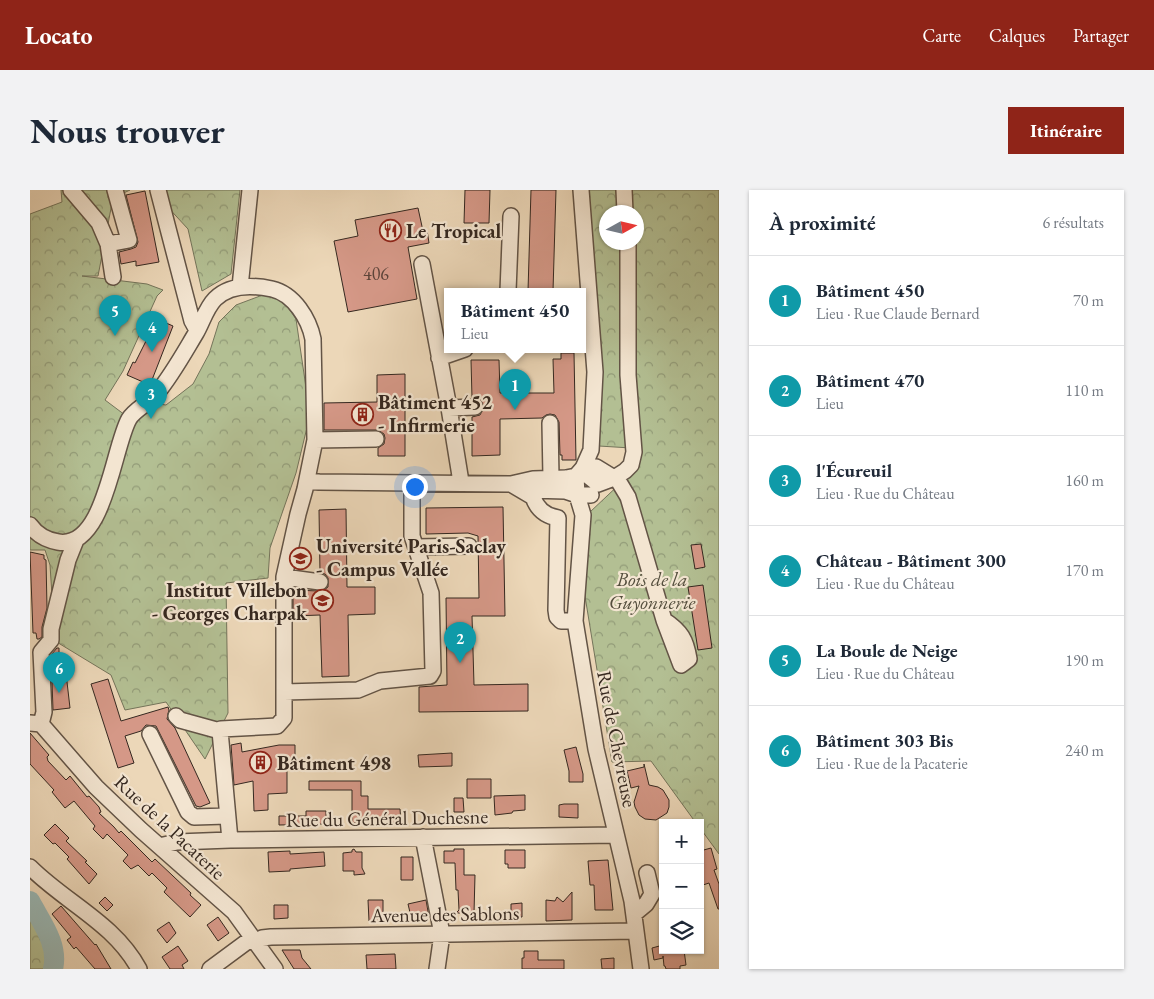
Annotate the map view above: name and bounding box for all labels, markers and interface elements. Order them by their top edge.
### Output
text: Locato [25,20,93,51]
text: Carte [922,24,961,47]
text: Calques [989,24,1045,47]
text: Partager [1073,24,1129,47]
button: Itinéraire [1008,107,1124,154]
text: Nous trouver [30,108,225,153]
north arrow [599,205,644,250]
text: À proximité [769,209,876,236]
text: 6 résultats [1042,212,1104,233]
place label: Le Tropical [406,218,502,244]
restaurant icon: Le Tropical [378,219,402,243]
house number: 406 [363,262,389,285]
text: Bâtiment 450 [816,278,924,303]
popup [444,288,586,353]
text: 1 [781,290,789,311]
text: 70 m [1073,290,1104,311]
pin: 5 [99,295,131,336]
text: Bâtiment 450 [461,298,569,323]
text: Lieu · Rue Claude Bernard [816,303,980,324]
pin: 4 [136,311,168,352]
text: Lieu [461,323,489,344]
text: Bâtiment 470 [816,368,924,393]
pin: 1 [499,369,531,410]
pin: 3 [135,378,167,419]
text: 2 [781,380,789,401]
text: 110 m [1065,380,1104,401]
place label: Bâtiment 452 - Infirmerie [378,389,493,438]
text: Lieu [816,393,844,414]
building icon: Bâtiment 452 - Infirmerie [350,402,374,426]
text: l'Écureuil [816,458,892,483]
text: 3 [781,470,789,491]
text: 160 m [1065,470,1104,491]
your location [402,474,428,500]
text: Lieu · Rue du Château [816,483,955,504]
place label: Université Paris-Saclay - Campus Vallée [316,533,506,582]
school or university icon: Université Paris-Saclay - Campus Vallée [288,546,312,570]
text: Château - Bâtiment 300 [816,548,1006,573]
text: 4 [781,560,789,581]
text: 170 m [1065,560,1104,581]
park label: Bois de la Guyonnerie [609,566,695,615]
text: Lieu · Rue du Château [816,573,955,594]
place label: Institut Villebon - Georges Charpak [152,577,308,626]
school or university icon: Institut Villebon - Georges Charpak [311,589,335,613]
pin: 2 [444,622,476,663]
text: La Boule de Neige [816,638,958,663]
text: 5 [781,650,789,671]
text: 190 m [1065,650,1104,671]
pin: 6 [43,652,75,693]
text: Lieu · Rue du Château [816,663,955,684]
street label: Rue de Chevreuse [591,668,643,810]
text: Bâtiment 303 Bis [816,728,953,753]
text: 6 [781,740,789,761]
text: 240 m [1065,740,1104,761]
place label: Bâtiment 498 [277,750,391,776]
building icon: Bâtiment 498 [249,751,273,775]
text: Lieu · Rue de la Pacaterie [816,753,968,774]
street label: Rue de la Pacaterie [109,769,231,885]
street label: Rue du Général Duchesne [286,803,488,833]
map controls [659,819,704,954]
button: + [659,819,704,864]
button: − [659,864,704,909]
street label: Avenue des Sablons [369,900,520,928]
button: layers [659,909,704,954]

